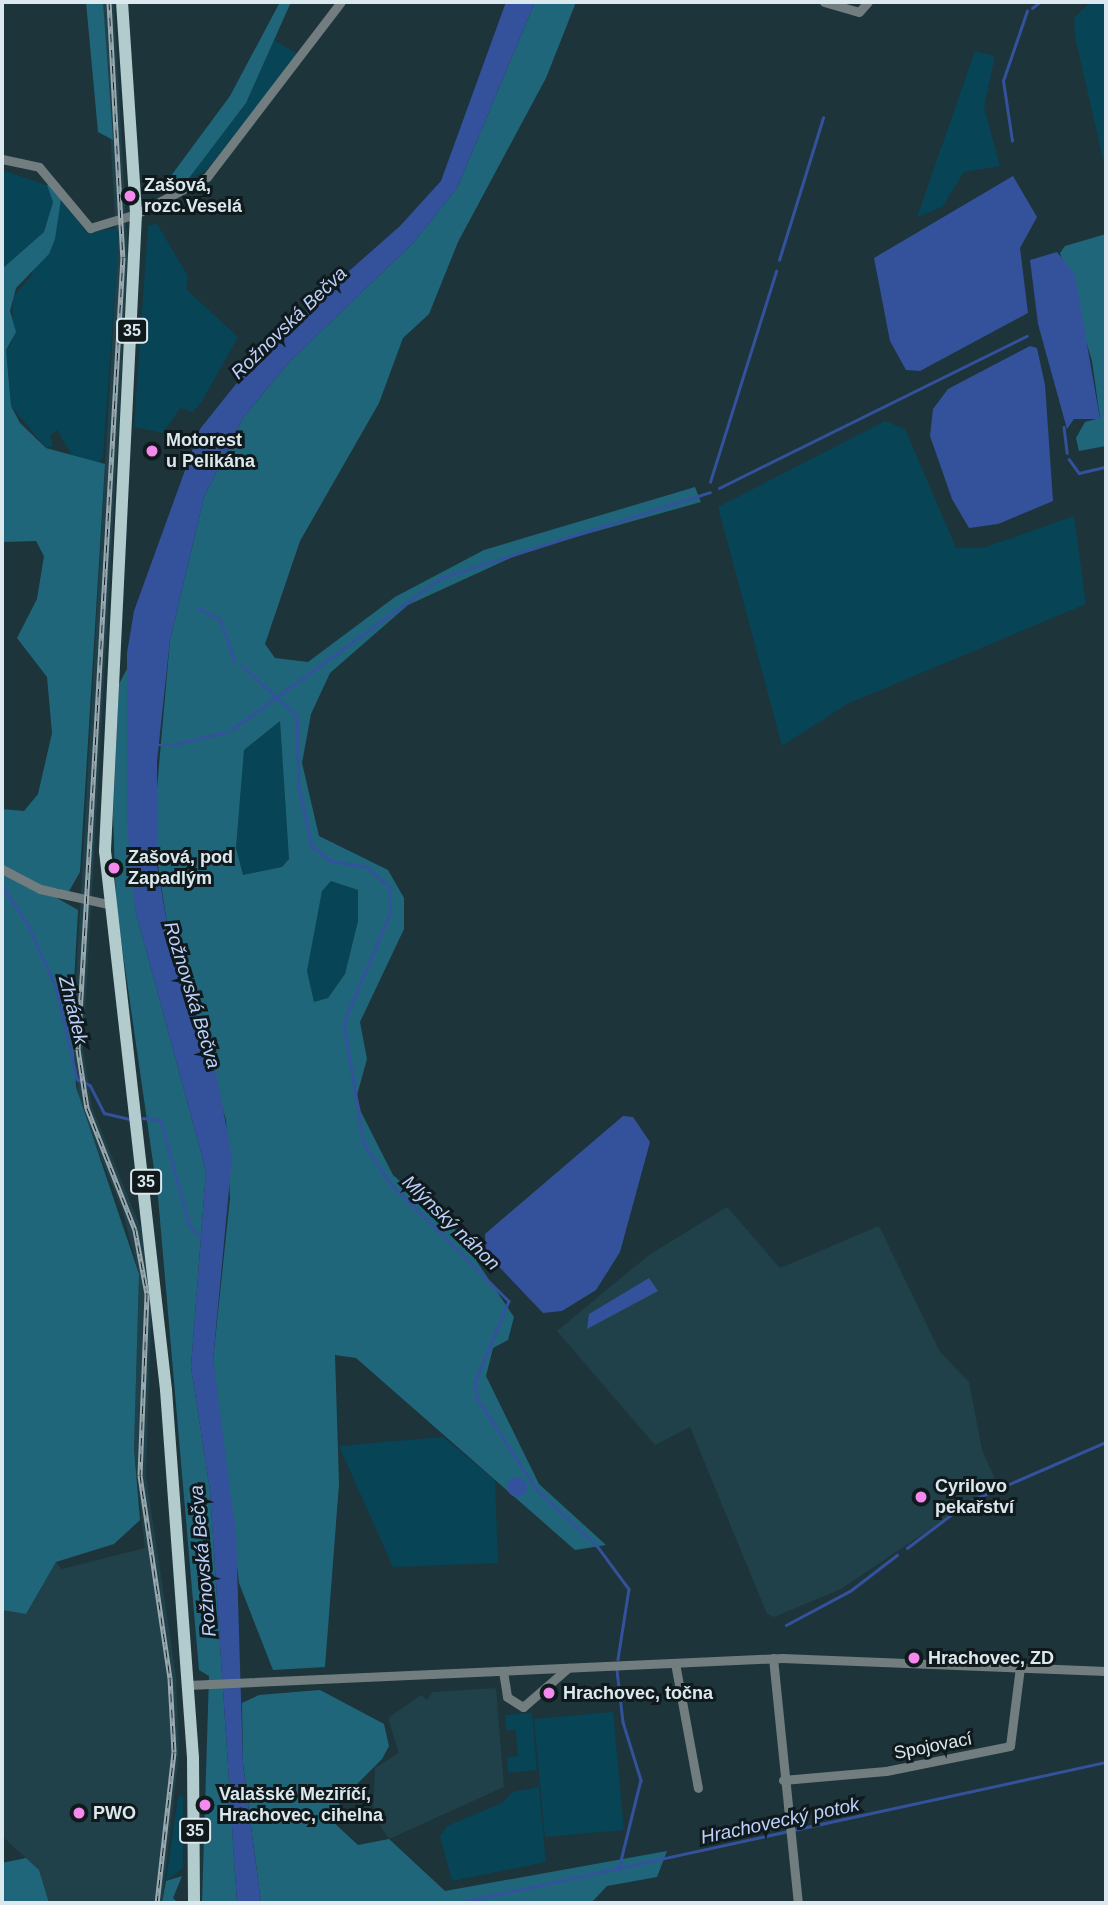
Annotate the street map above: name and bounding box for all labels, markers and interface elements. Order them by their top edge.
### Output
place label: Zašová, rozc.Veselá [144,175,242,218]
marker: Zašová, rozc.Veselá [122,188,138,204]
water label: Rožnovská Bečva [226,262,352,384]
road number: 35 [114,318,150,344]
place label: Motorest u Pelikána [166,430,255,472]
marker: Motorest u Pelikána [144,443,160,459]
place label: Zašová, pod Zapadlým [128,847,233,890]
marker: Zašová, pod Zapadlým [106,860,122,876]
water label: Rožnovská Bečva [159,919,225,1071]
water label: Zhrádek [54,973,92,1047]
road number: 35 [128,1170,164,1194]
water label: Mlýnský náhon [398,1171,504,1275]
place label: Cyrilovo pekařství [935,1476,1014,1518]
water label: Rožnovská Bečva [185,1484,221,1638]
marker: Cyrilovo pekařství [913,1489,929,1505]
place label: Hrachovec, ZD [928,1647,1054,1669]
marker: Hrachovec, ZD [906,1650,922,1666]
place label: Hrachovec, točna [563,1682,713,1704]
marker: Hrachovec, točna [541,1685,557,1701]
street label: Spojovací [892,1728,974,1764]
place label: Valašské Meziříčí, Hrachovec, cihelna [219,1784,383,1826]
water label: Hrachovecký potok [699,1793,861,1849]
marker: Valašské Meziříčí, Hrachovec, cihelna [197,1797,213,1813]
place label: PWO [93,1802,136,1824]
marker: PWO [71,1805,87,1821]
road number: 35 [178,1818,212,1843]

